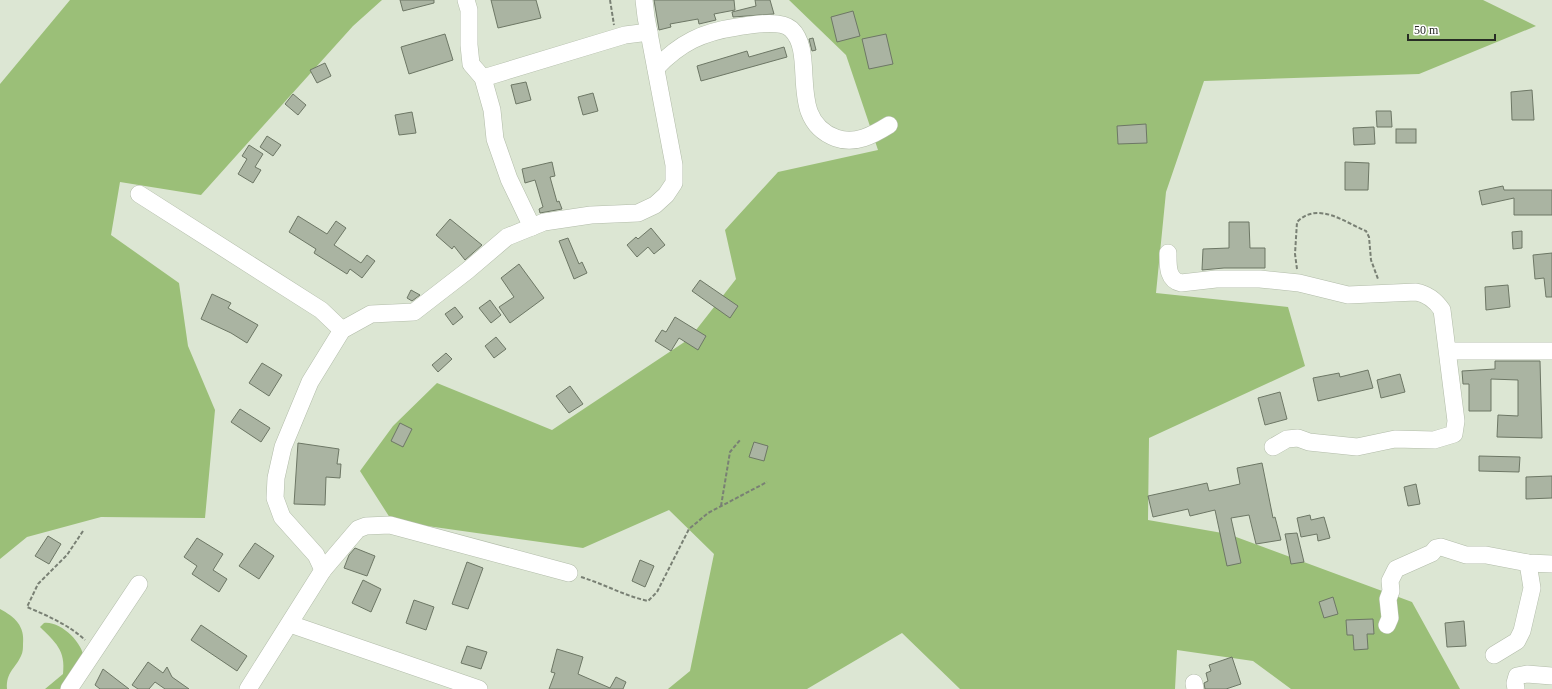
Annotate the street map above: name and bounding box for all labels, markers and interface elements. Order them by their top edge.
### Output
scale bar [1408,16,1495,42]
text: 50 m [1414,23,1439,37]

